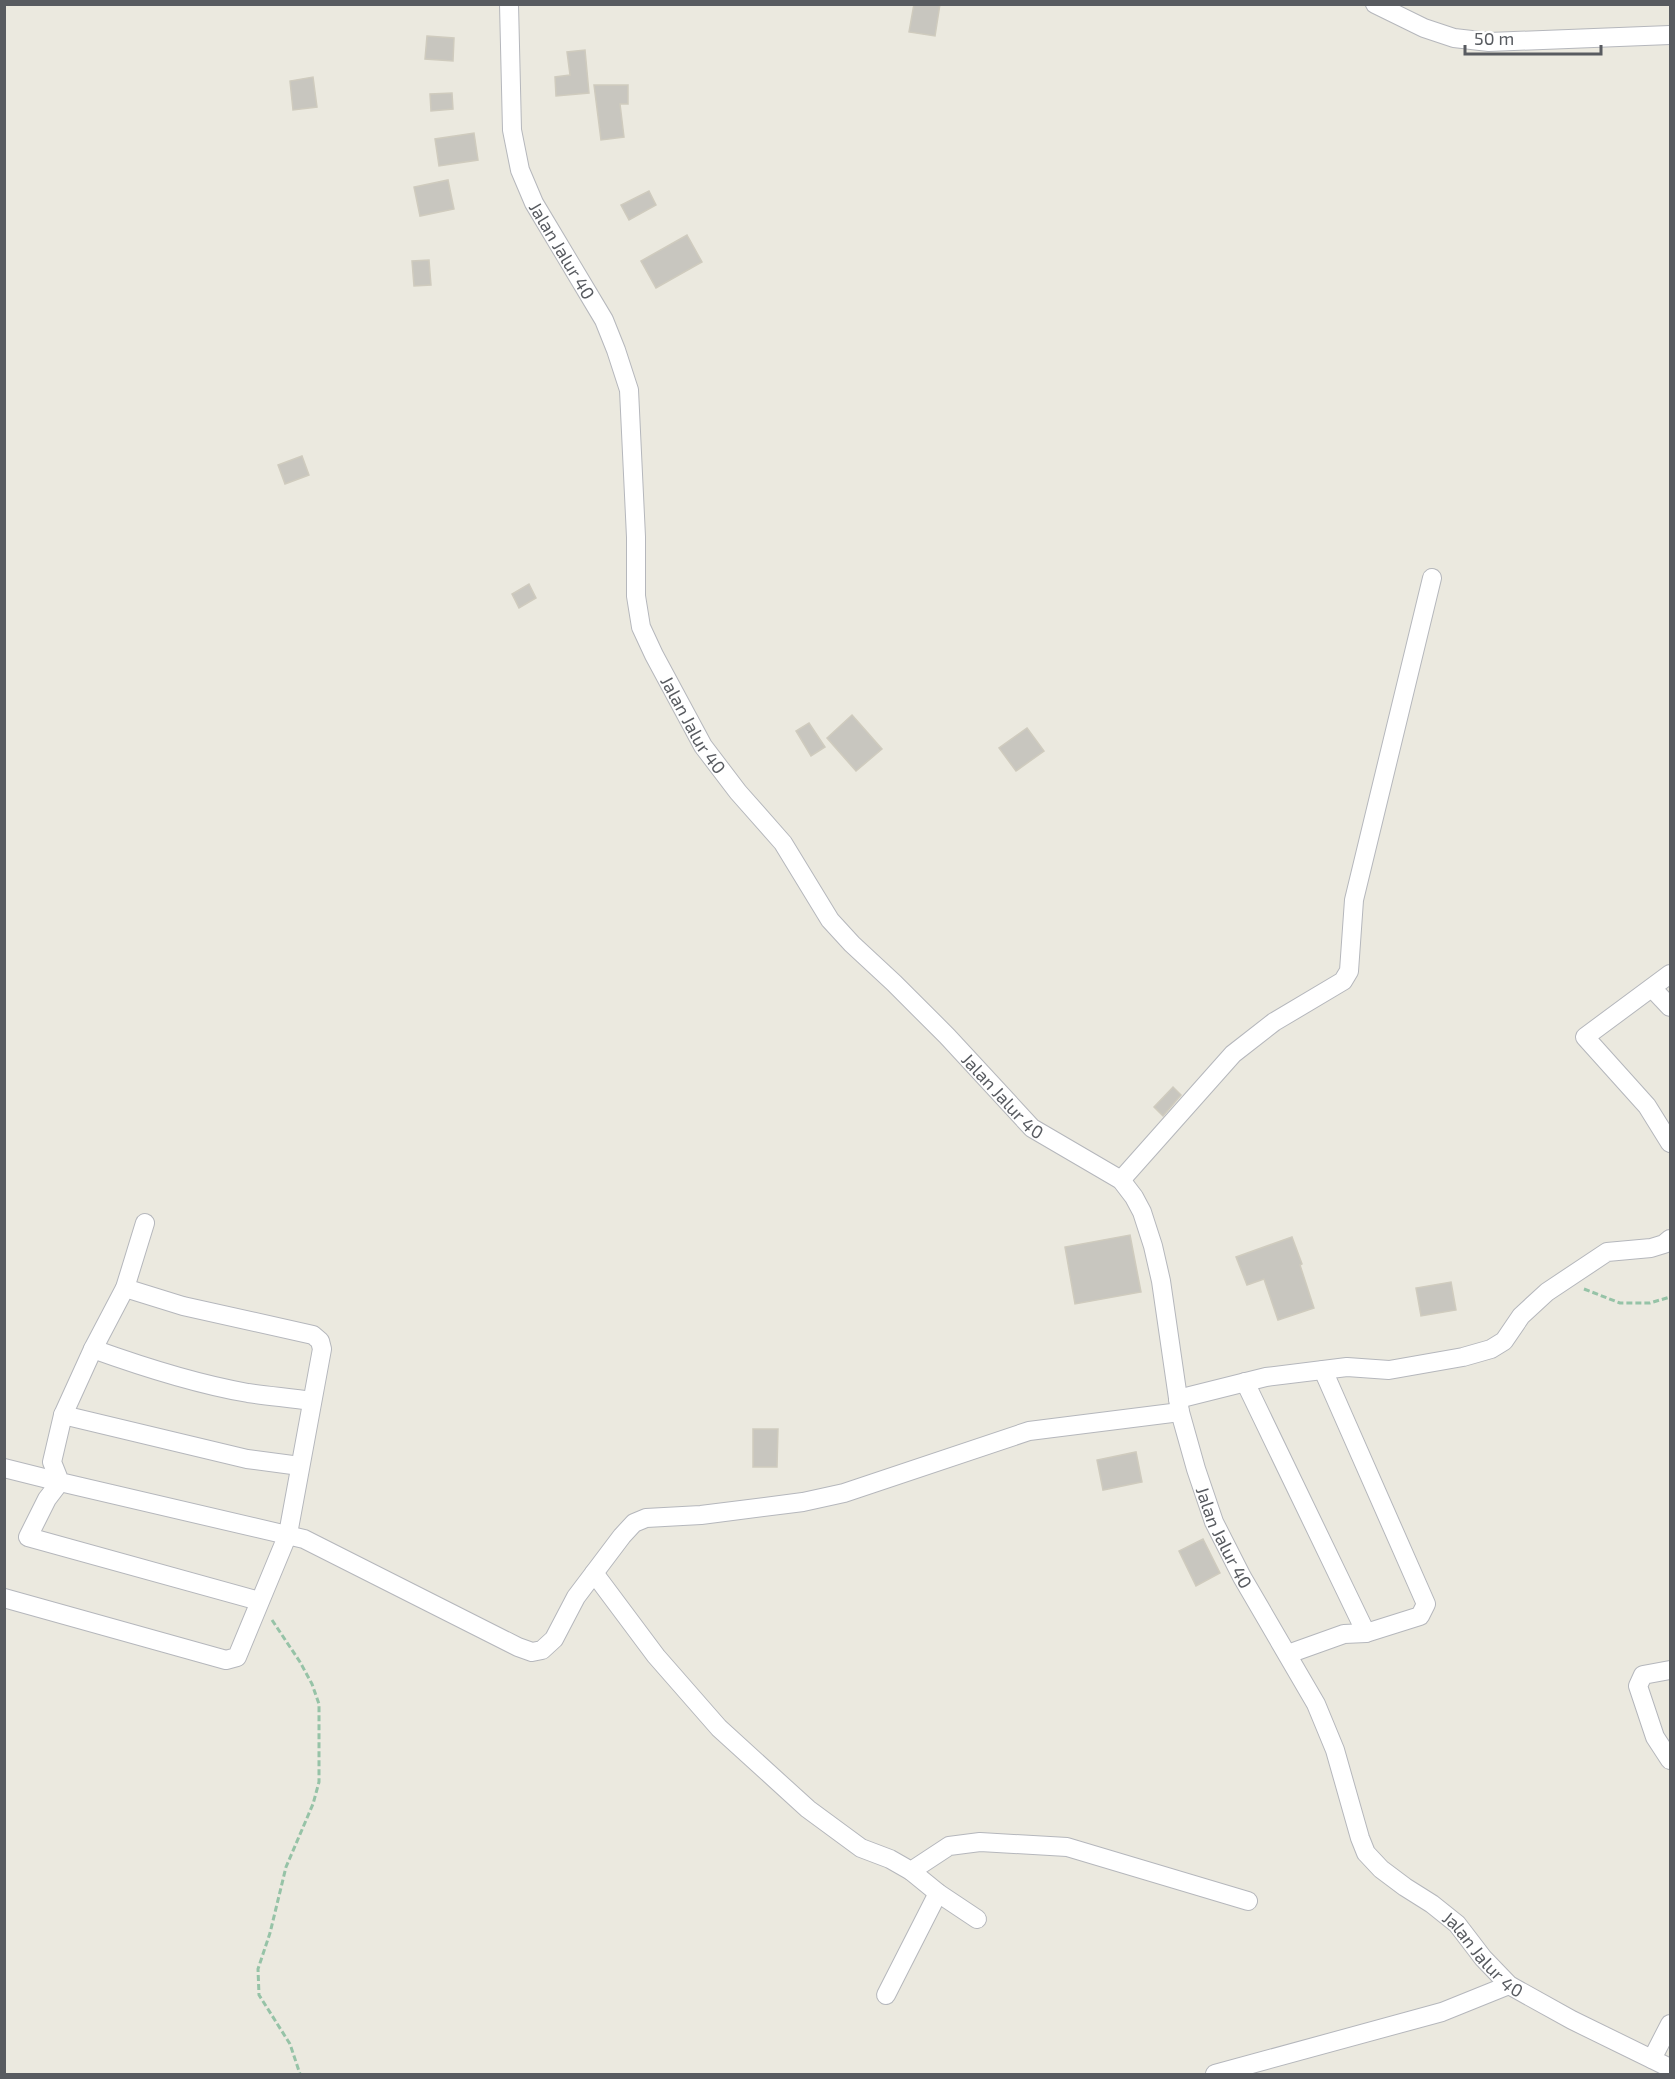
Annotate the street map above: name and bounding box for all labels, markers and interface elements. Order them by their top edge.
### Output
scale bar [1465,18,1602,56]
text: 50 m [1474,27,1514,49]
street label: Jalan Jalur 40 [525,198,600,303]
street label: Jalan Jalur 40 [656,672,731,778]
street label: Jalan Jalur 40 [957,1048,1048,1143]
street label: Jalan Jalur 40 [1192,1484,1257,1592]
street label: Jalan Jalur 40 [1439,1906,1527,2002]

